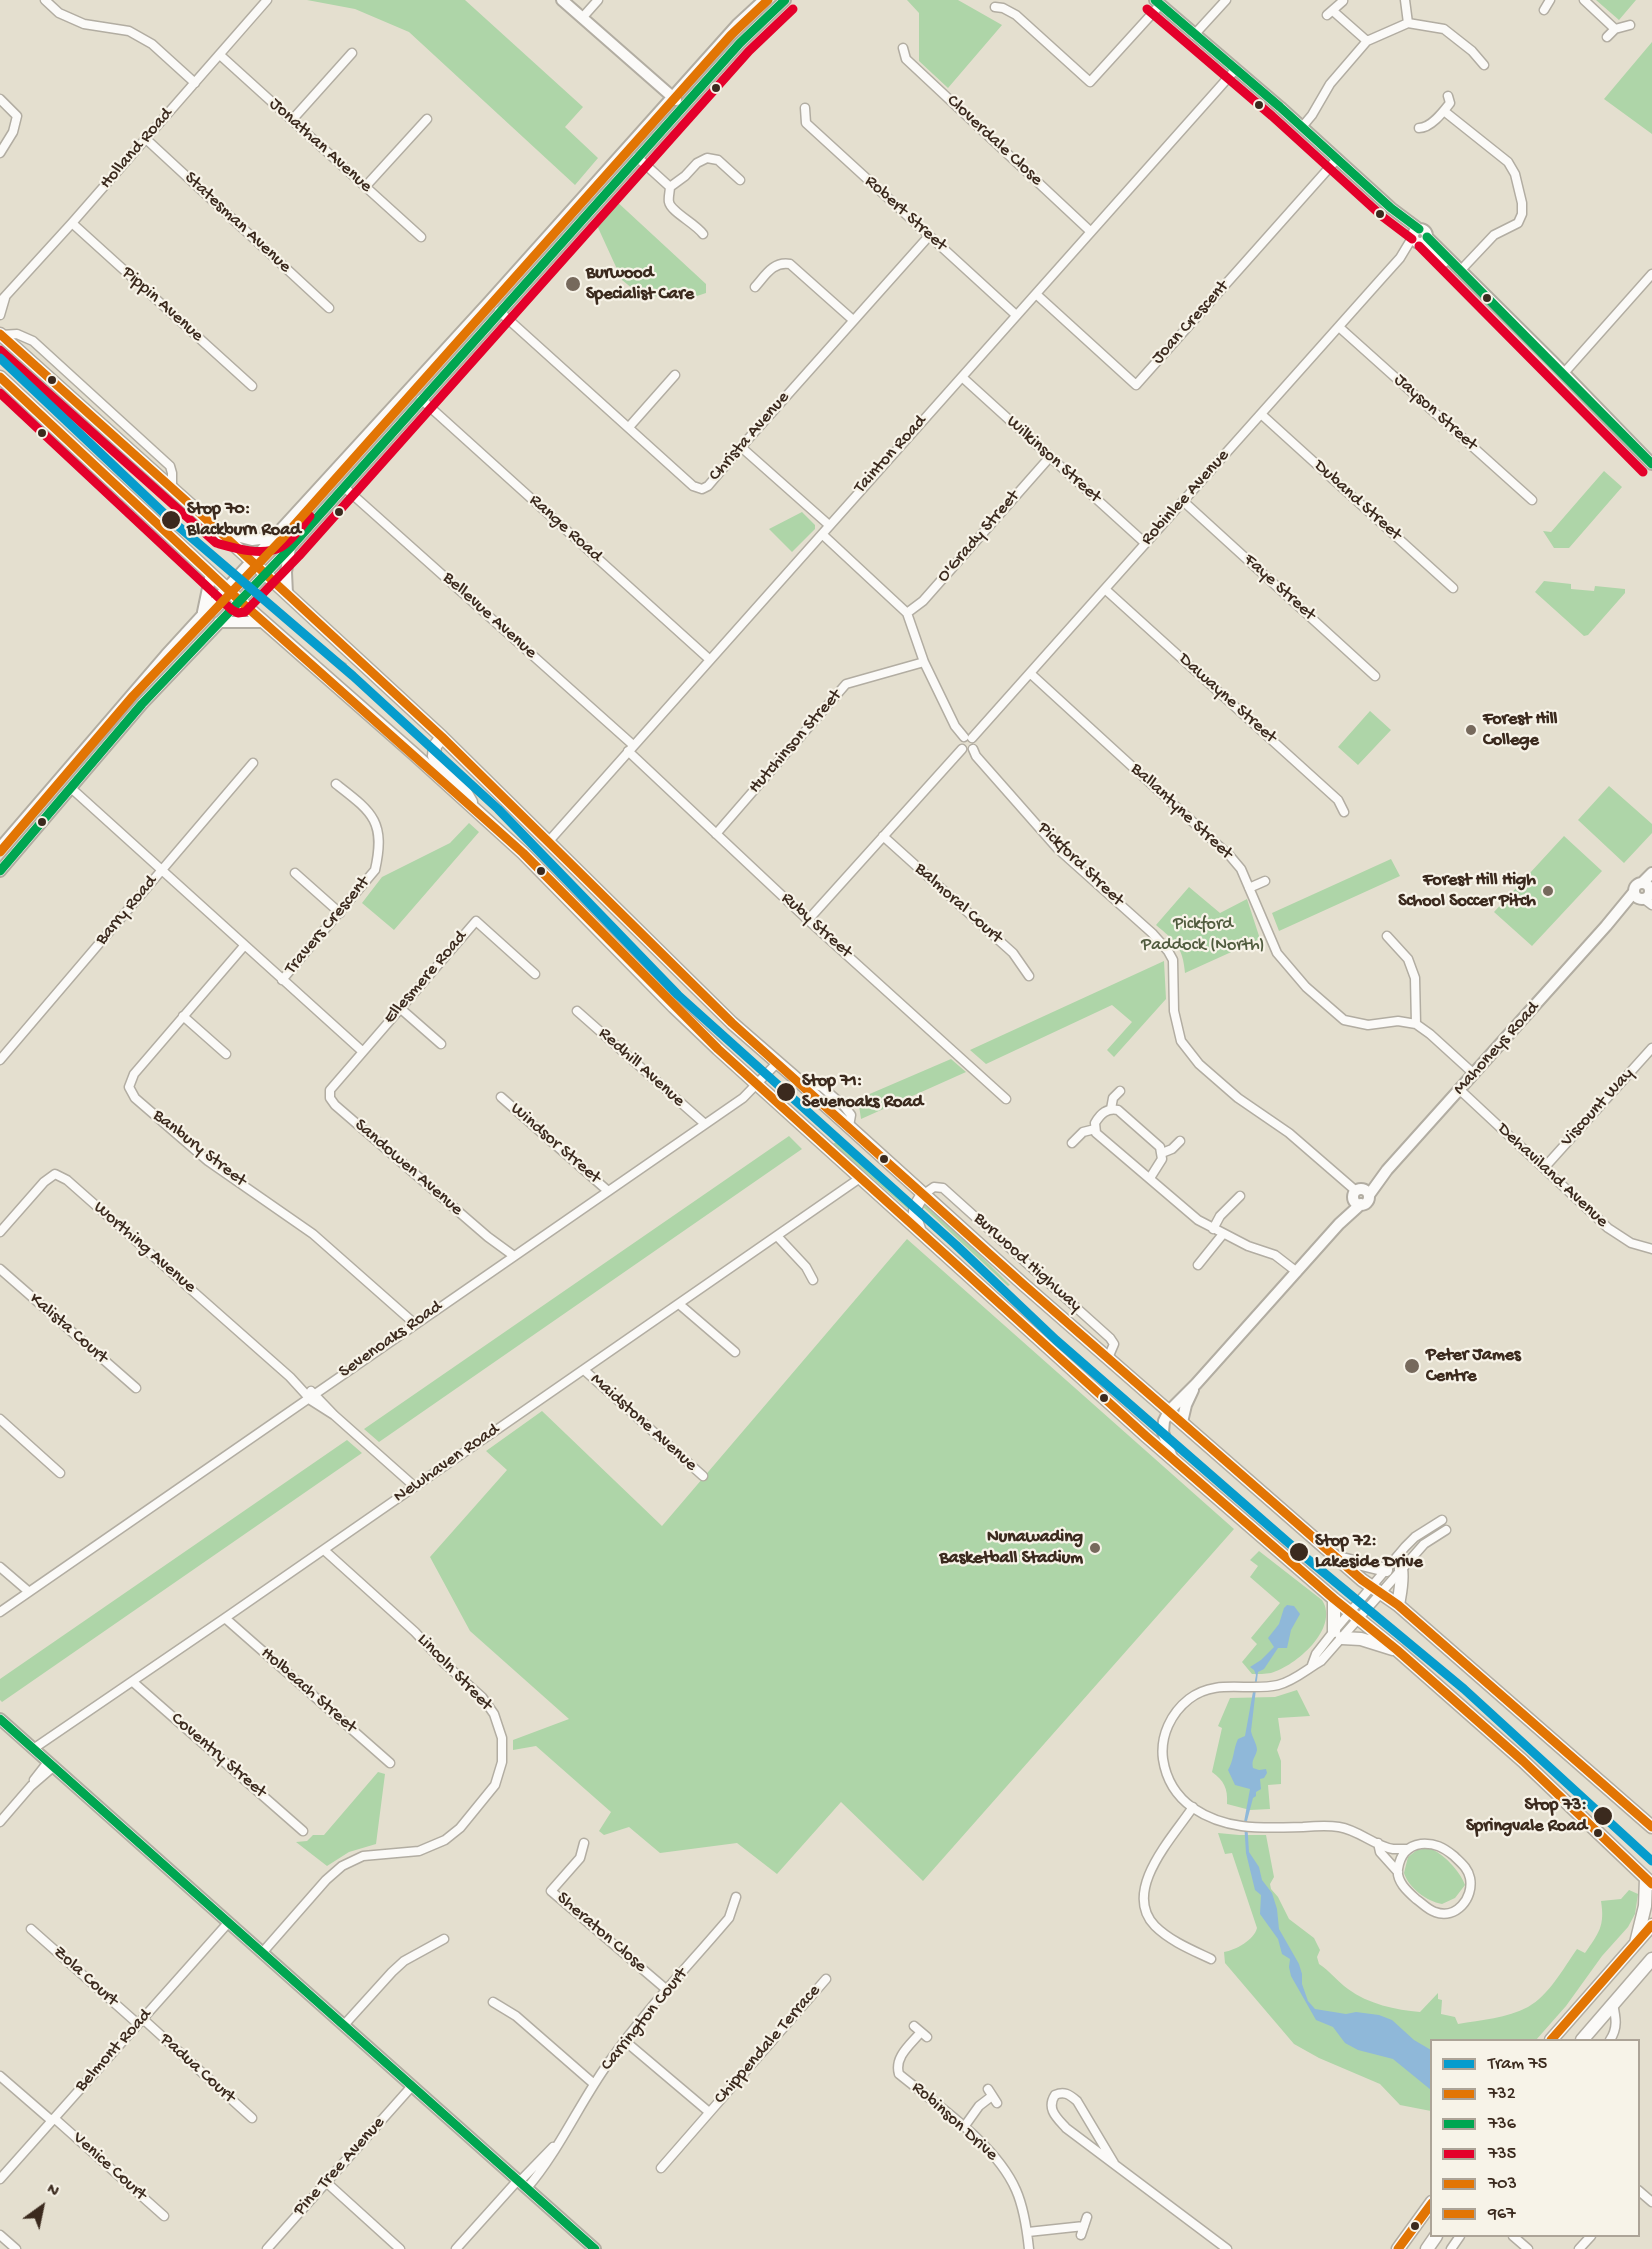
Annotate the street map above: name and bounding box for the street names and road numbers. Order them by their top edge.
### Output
street label: Cloverdale Close [941,91,1047,191]
street label: Jonathan Avenue [264,94,376,198]
street label: Holland Road [96,104,178,194]
street label: Statesman Avenue [179,168,295,278]
street label: Robert Street [859,171,951,257]
street label: Pippin Avenue [117,263,207,347]
street label: Joan Crescent [1148,277,1234,369]
street label: Jayson Street [1389,370,1481,456]
street label: Christa Avenue [705,388,795,486]
street label: Tainton Road [850,411,932,499]
street label: Wilkinson Street [1001,412,1105,508]
street label: Robinlee Avenue [1137,446,1235,550]
street label: Duband Street [1309,456,1405,546]
street label: O'Grady Street [933,487,1025,587]
street label: Range Road [524,491,606,567]
street label: Faye Street [1238,550,1320,626]
street label: Bellevue Avenue [437,568,541,664]
street label: Dawayne Street [1173,649,1281,749]
street label: Hutchinson Street [745,685,847,799]
street label: Ballantyne Street [1125,759,1237,865]
street label: Pickford Street [1032,818,1128,912]
street label: Balmoral Court [909,859,1007,949]
street label: Barry Road [92,872,162,950]
street label: Travers Crescent [281,873,375,979]
street label: Ruby Street [776,888,856,964]
street label: Ellesmere Road [380,927,472,1029]
street label: Mahoneys Road [1449,998,1545,1100]
street label: Redhill Avenue [593,1023,689,1113]
street label: Viscount Way [1557,1064,1639,1152]
street label: Windsor Street [505,1099,605,1189]
street label: Banbury Street [148,1106,250,1192]
street label: Sandowen Avenue [349,1115,467,1221]
street label: Dehaviland Avenue [1492,1119,1612,1233]
street label: Worthing Avenue [88,1197,200,1299]
street label: Burwood Highway [968,1209,1086,1317]
street label: Kalista Court [24,1289,112,1369]
street label: Sevenoaks Road [335,1296,447,1384]
street label: Maidstone Avenue [585,1369,701,1477]
street label: Newhaven Road [390,1420,504,1508]
street label: Lincoln Street [412,1630,496,1716]
street label: Holbeach Street [255,1643,361,1739]
street label: Coventry Street [166,1709,270,1803]
street label: Sheraton Close [552,1888,650,1978]
street label: Zola Court [48,1942,122,2012]
street label: Carrington Court [597,1964,693,2076]
street label: Chippendale Terrace [710,1981,826,2109]
street label: Belmont Road [71,2005,157,2097]
street label: Padua Court [155,2029,239,2109]
street label: Robinson Drive [906,2078,1002,2166]
street label: Pine Tree Avenue [290,2113,390,2221]
street label: Venice Court [67,2128,151,2206]

